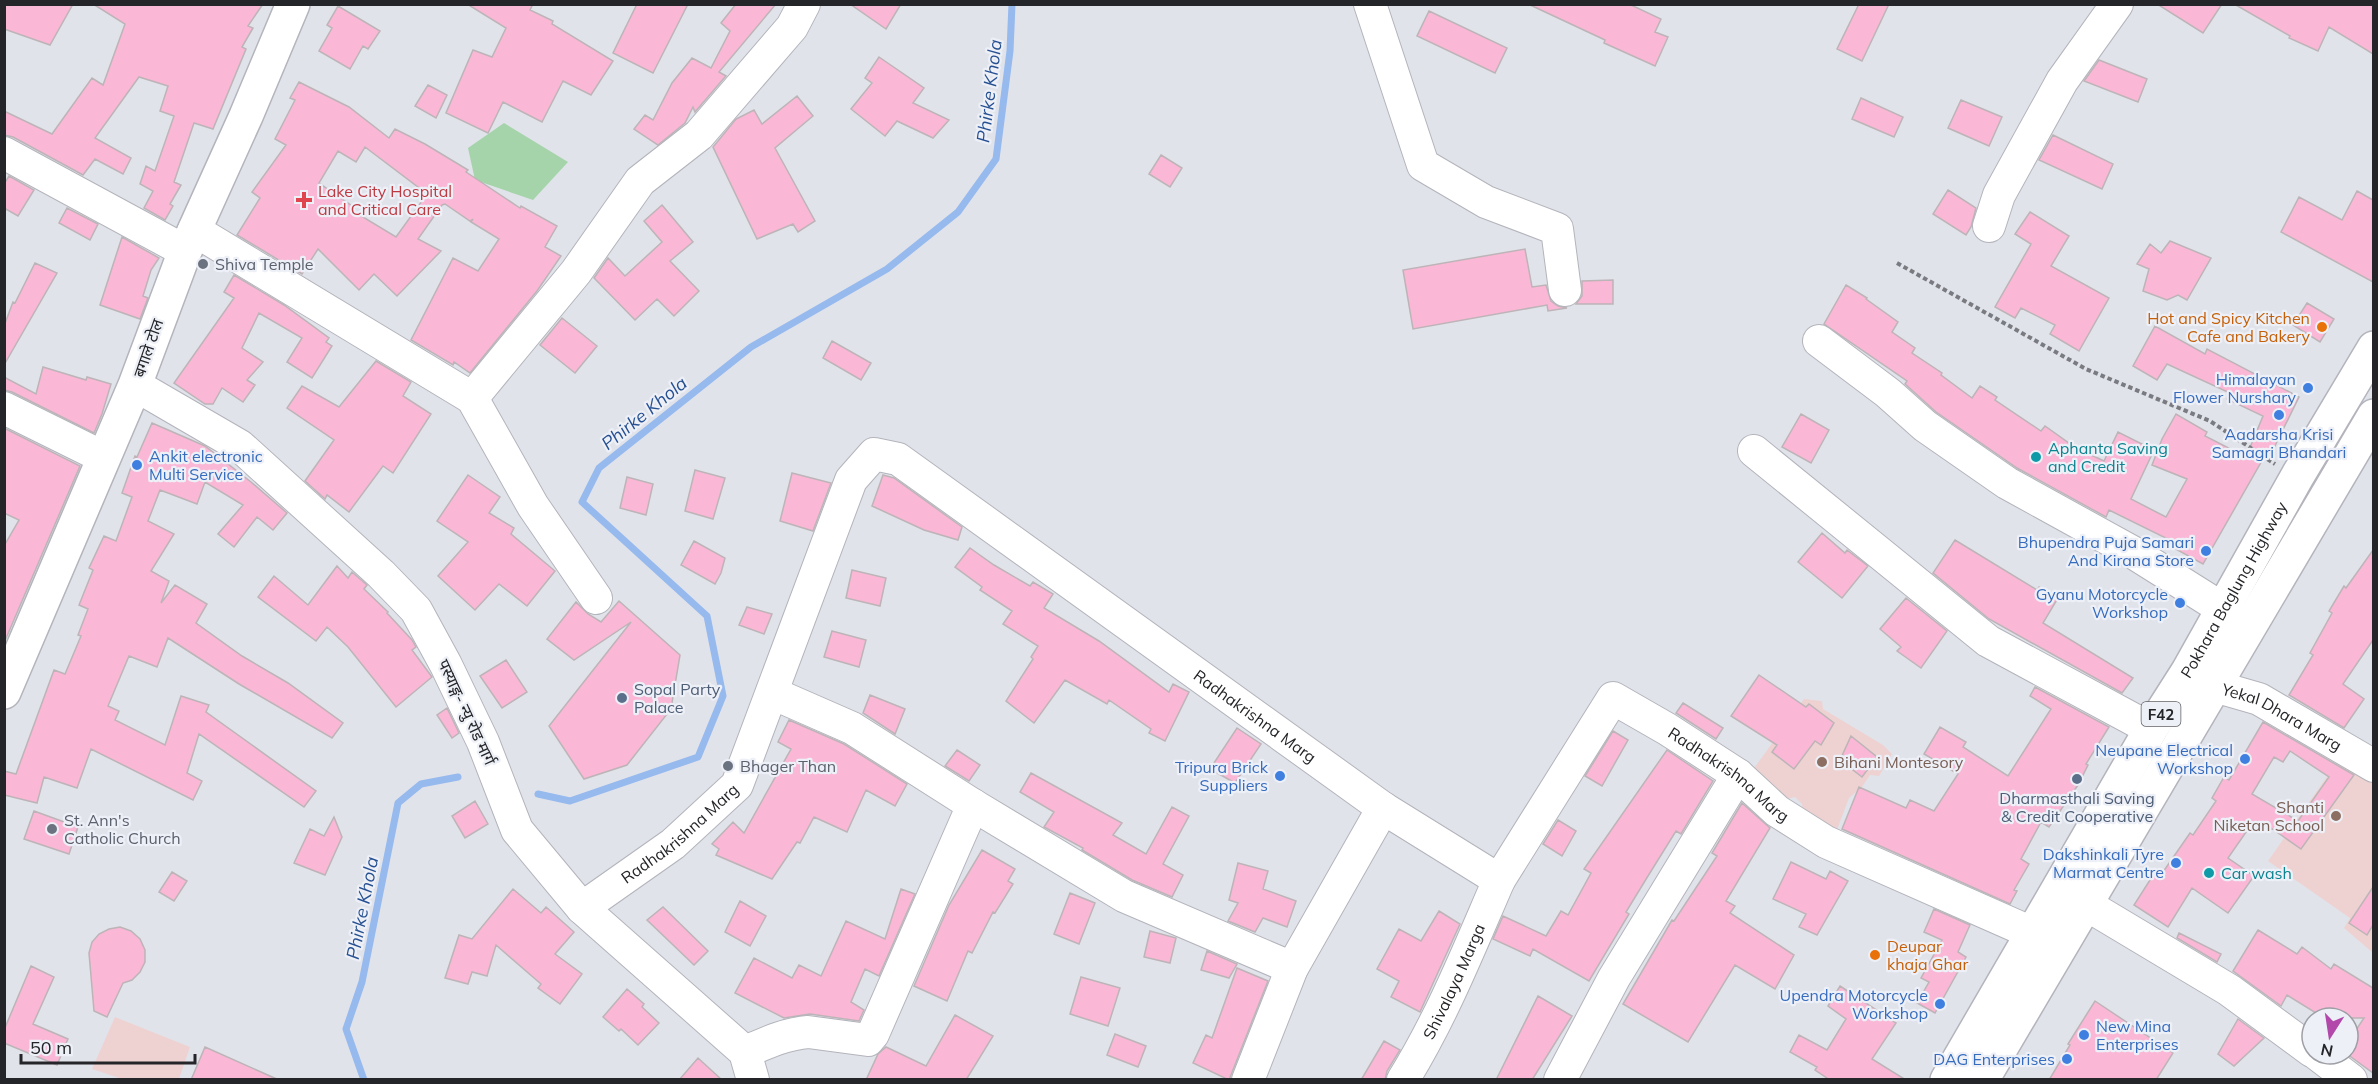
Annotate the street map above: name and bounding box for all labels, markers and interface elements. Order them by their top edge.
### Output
water label: Phirke Khola [971,38,1007,144]
place label: Lake City Hospital and Critical Care [318,181,452,219]
marker: Lake City Hospital and Critical Care [295,191,313,209]
place label: Shiva Temple [215,254,314,274]
marker: Shiva Temple [196,257,210,271]
place label: Hot and Spicy Kitchen Cafe and Bakery [2147,308,2310,346]
street label: बगाले टोल [129,315,168,380]
marker: Hot and Spicy Kitchen Cafe and Bakery [2315,320,2329,334]
place label: Himalayan Flower Nurshary [2173,369,2296,407]
water label: Phirke Khola [596,371,692,455]
marker: Himalayan Flower Nurshary [2301,381,2315,395]
marker: Aadarsha Krisi Samagri Bhandari [2272,408,2286,422]
place label: Aadarsha Krisi Samagri Bhandari [2212,424,2346,462]
place label: Aphanta Saving and Credit [2048,438,2168,476]
place label: Ankit electronic Multi Service [149,446,263,484]
marker: Aphanta Saving and Credit [2029,450,2043,464]
marker: Ankit electronic Multi Service [130,458,144,472]
street label: Pokhara Baglung Highway [2176,498,2291,682]
place label: Bhupendra Puja Samari And Kirana Store [2018,532,2194,570]
marker: Bhupendra Puja Samari And Kirana Store [2199,544,2213,558]
place label: Gyanu Motorcycle Workshop [2036,584,2168,622]
marker: Gyanu Motorcycle Workshop [2173,596,2187,610]
street label: पस्याङ्ग- न्यु रोड मार्ग [433,656,501,769]
street label: Radhakrishna Marg [1190,665,1320,767]
place label: Sopal Party Palace [634,679,721,717]
street label: Yekal Dhara Marg [2219,679,2345,755]
marker: Sopal Party Palace [615,691,629,705]
road number: F42 [2142,702,2180,726]
street label: Radhakrishna Marg [1665,723,1793,826]
place label: Neupane Electrical Workshop [2095,740,2233,778]
place label: Bihani Montesory [1834,752,1964,772]
marker: Neupane Electrical Workshop [2238,752,2252,766]
marker: Bihani Montesory [1815,755,1829,769]
place label: Bhager Than [740,756,836,776]
place label: Tripura Brick Suppliers [1175,757,1269,795]
marker: Bhager Than [721,759,735,773]
marker: Tripura Brick Suppliers [1273,769,1287,783]
marker: Dharmasthali Saving & Credit Cooperative [2070,772,2084,786]
street label: Radhakrishna Marg [617,779,742,888]
place label: Dharmasthali Saving & Credit Cooperative [1999,788,2155,826]
place label: Shanti Niketan School [2213,797,2324,835]
marker: Shanti Niketan School [2329,809,2343,823]
place label: St. Ann's Catholic Church [64,810,181,848]
marker: St. Ann's Catholic Church [45,822,59,836]
place label: Dakshinkali Tyre Marmat Centre [2043,844,2164,882]
water label: Phirke Khola [341,855,383,961]
marker: Dakshinkali Tyre Marmat Centre [2169,856,2183,870]
place label: Car wash [2221,863,2292,883]
marker: Car wash [2202,866,2216,880]
street label: Shivalaya Marga [1418,921,1489,1042]
place label: Deupar khaja Ghar [1887,936,1968,974]
marker: Deupar khaja Ghar [1868,948,1882,962]
place label: Upendra Motorcycle Workshop [1780,985,1928,1023]
marker: Upendra Motorcycle Workshop [1933,997,1947,1011]
north arrow [2300,1006,2360,1066]
place label: New Mina Enterprises [2096,1016,2179,1054]
scale bar [21,1027,195,1065]
marker: New Mina Enterprises [2077,1028,2091,1042]
text: 50 m [30,1036,72,1059]
text: N [2319,1040,2335,1062]
place label: DAG Enterprises [1933,1049,2055,1069]
marker: DAG Enterprises [2060,1052,2074,1066]

